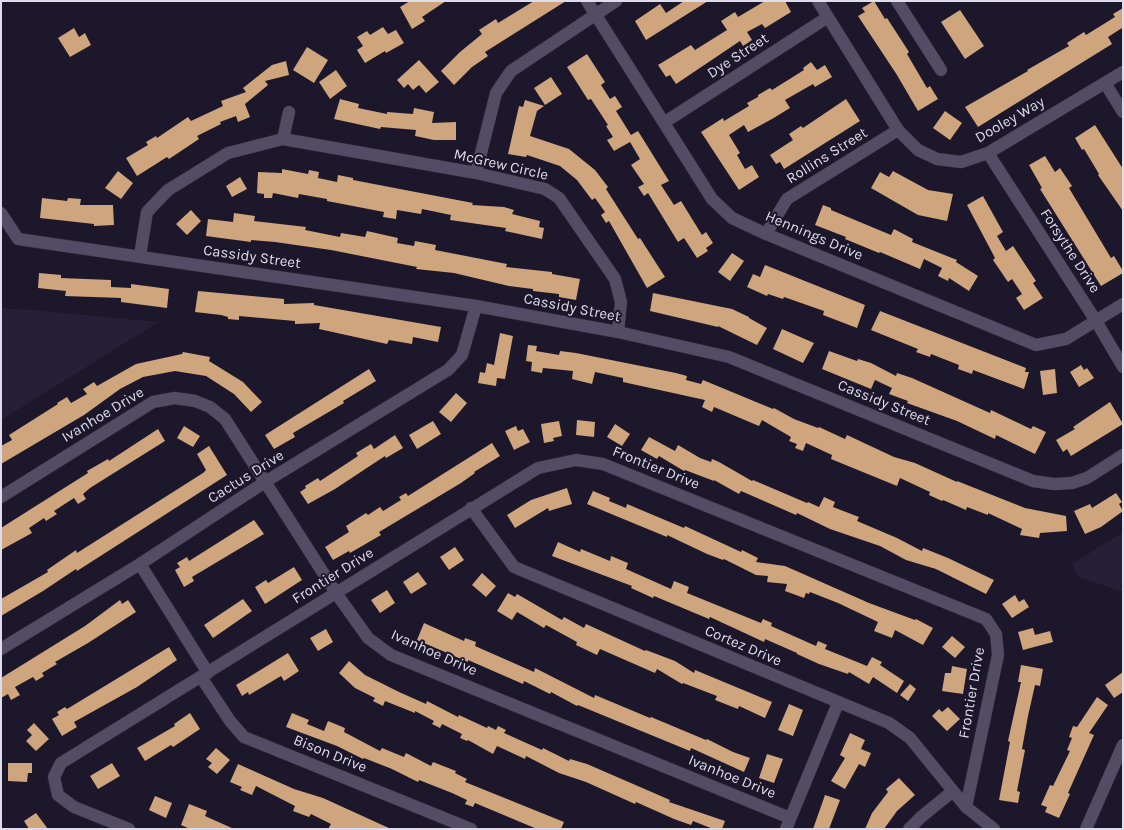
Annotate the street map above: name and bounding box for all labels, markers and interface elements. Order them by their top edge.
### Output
street label: Dye Street [704,30,772,82]
street label: Dooley Way [972,93,1048,147]
street label: Rollins Street [783,124,871,188]
street label: McGrew Circle [452,145,550,185]
street label: Forsythe Drive [1036,206,1104,296]
street label: Hennings Drive [762,207,866,265]
street label: Cassidy Street [202,241,302,273]
street label: Cassidy Street [522,290,622,326]
street label: Cassidy Street [835,376,933,430]
street label: Ivanhoe Drive [59,383,147,447]
street label: Frontier Drive [610,442,702,494]
street label: Cactus Drive [205,446,287,508]
street label: Frontier Drive [289,544,377,608]
street label: Cortez Drive [702,622,784,670]
street label: Ivanhoe Drive [388,626,480,680]
street label: Frontier Drive [955,646,989,740]
street label: Bison Drive [291,731,369,777]
street label: Ivanhoe Drive [686,751,778,803]

